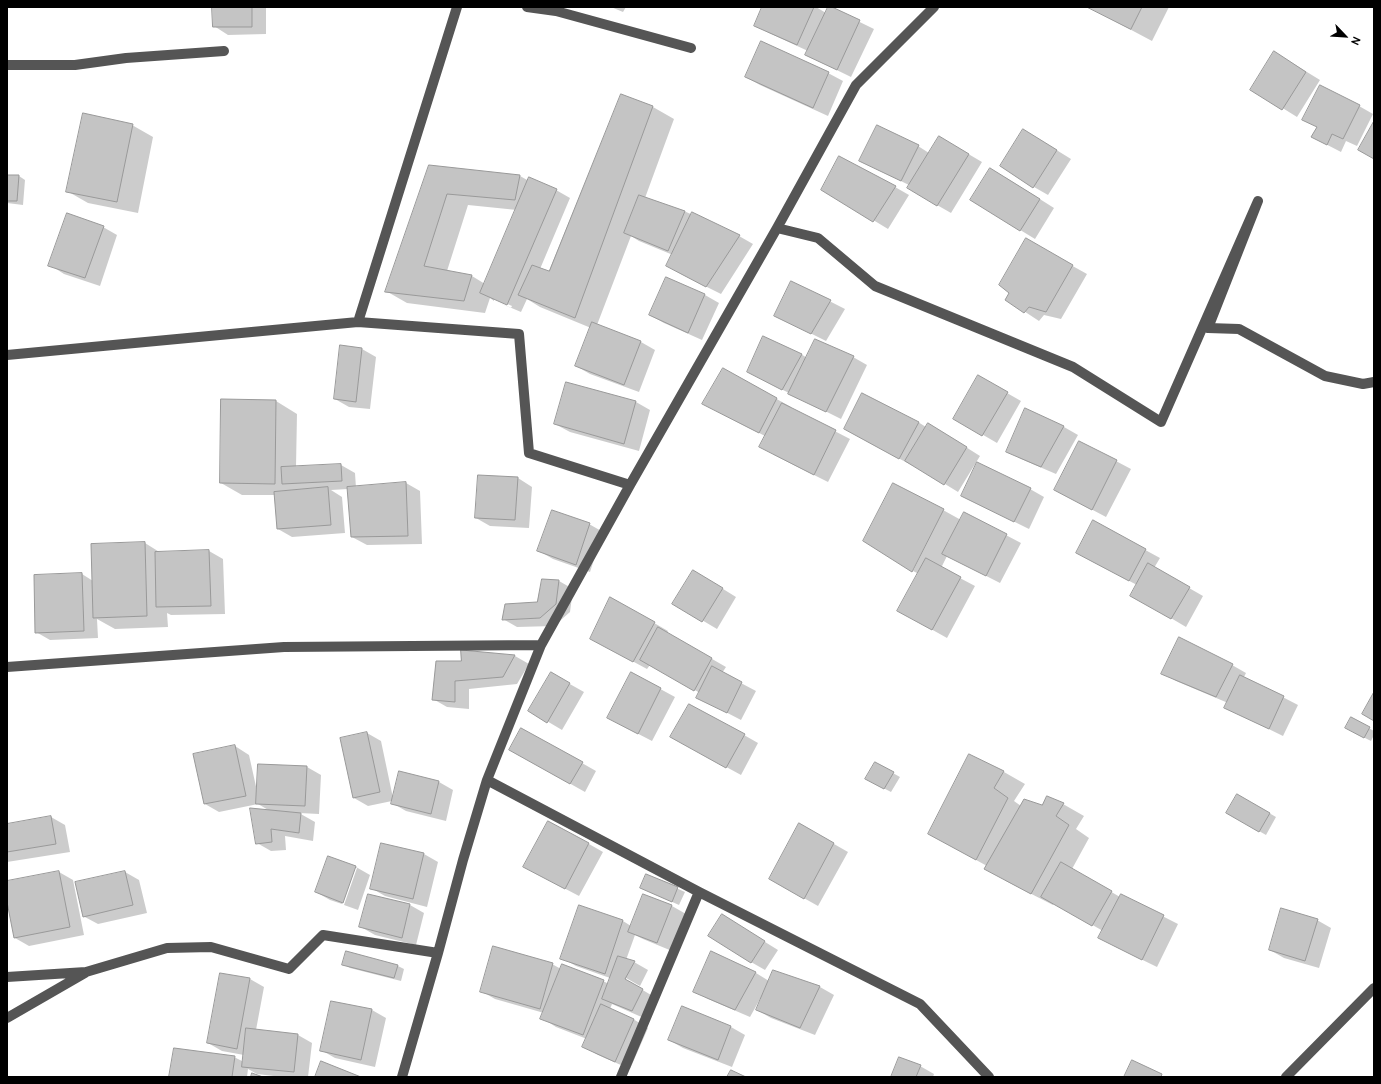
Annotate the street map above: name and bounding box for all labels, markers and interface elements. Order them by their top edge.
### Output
north arrow [1325,16,1365,56]
text: N [1348,35,1364,48]

